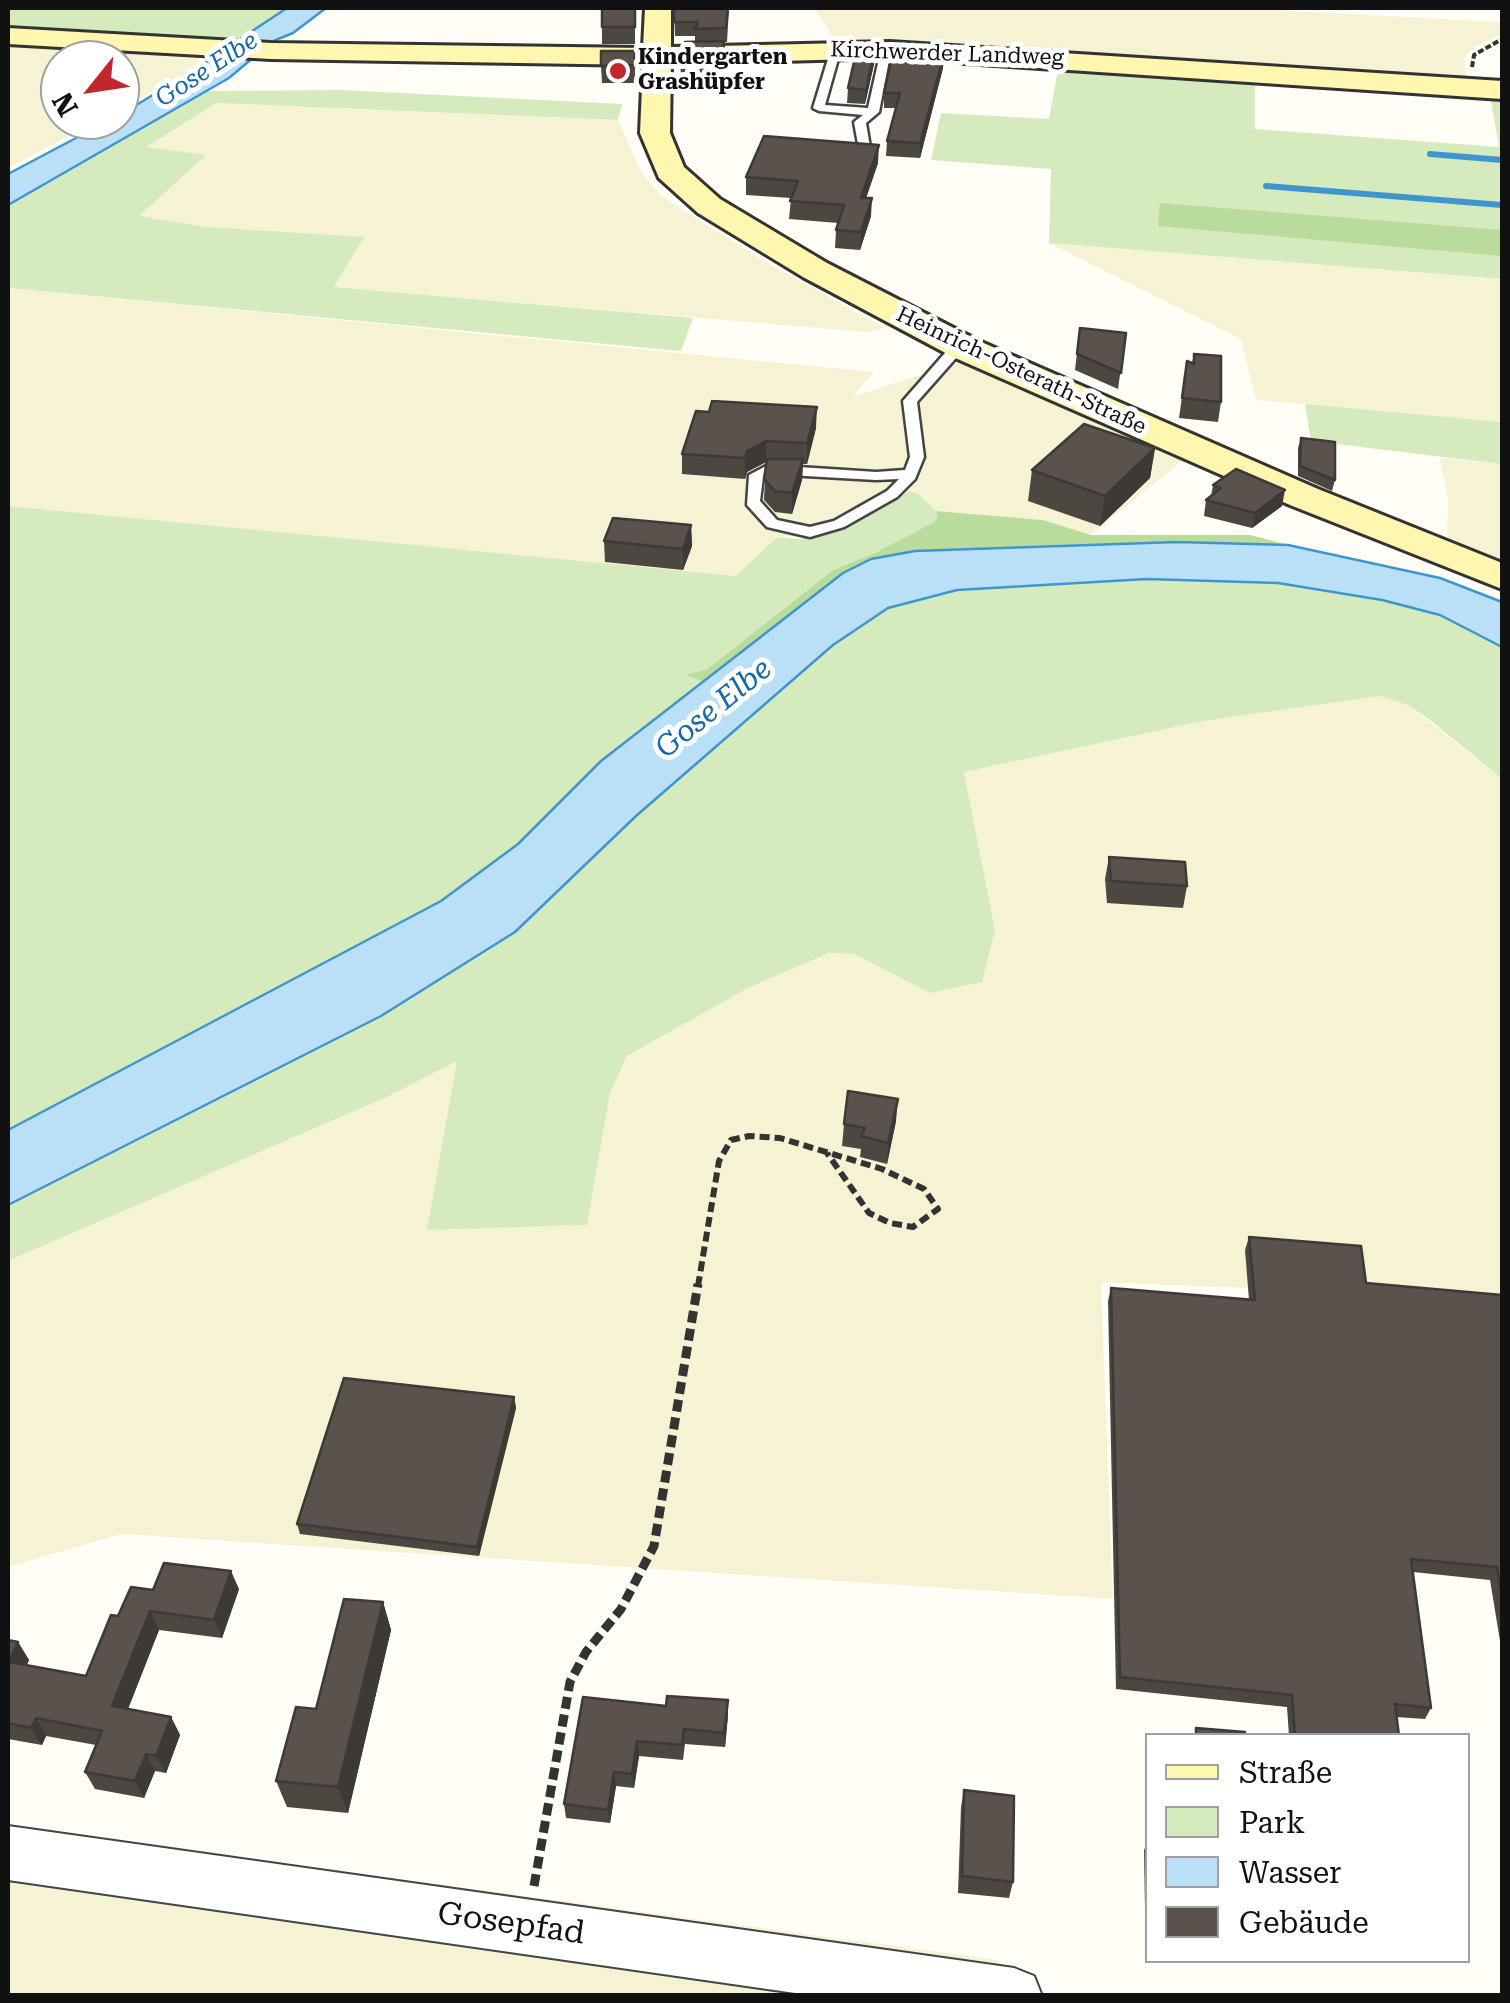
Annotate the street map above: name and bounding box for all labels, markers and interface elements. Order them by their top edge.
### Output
water label: Gose Elbe [150,26,264,114]
street label: Kirchwerder Landweg [830,37,1064,71]
north arrow [40,40,140,140]
place label: Kindergarten Grashüpfer [638,45,788,96]
marker: Kindergarten Grashüpfer [607,60,629,82]
text: N [46,87,85,122]
street label: Heinrich-Osterath-Straße [892,301,1150,441]
water label: Gose Elbe [649,651,779,767]
legend [1145,1733,1470,1963]
text: Straße [1239,1755,1332,1790]
text: Park [1239,1805,1305,1840]
text: Wasser [1239,1855,1341,1890]
street label: Gosepfad [435,1895,587,1953]
text: Gebäude [1239,1905,1369,1940]

